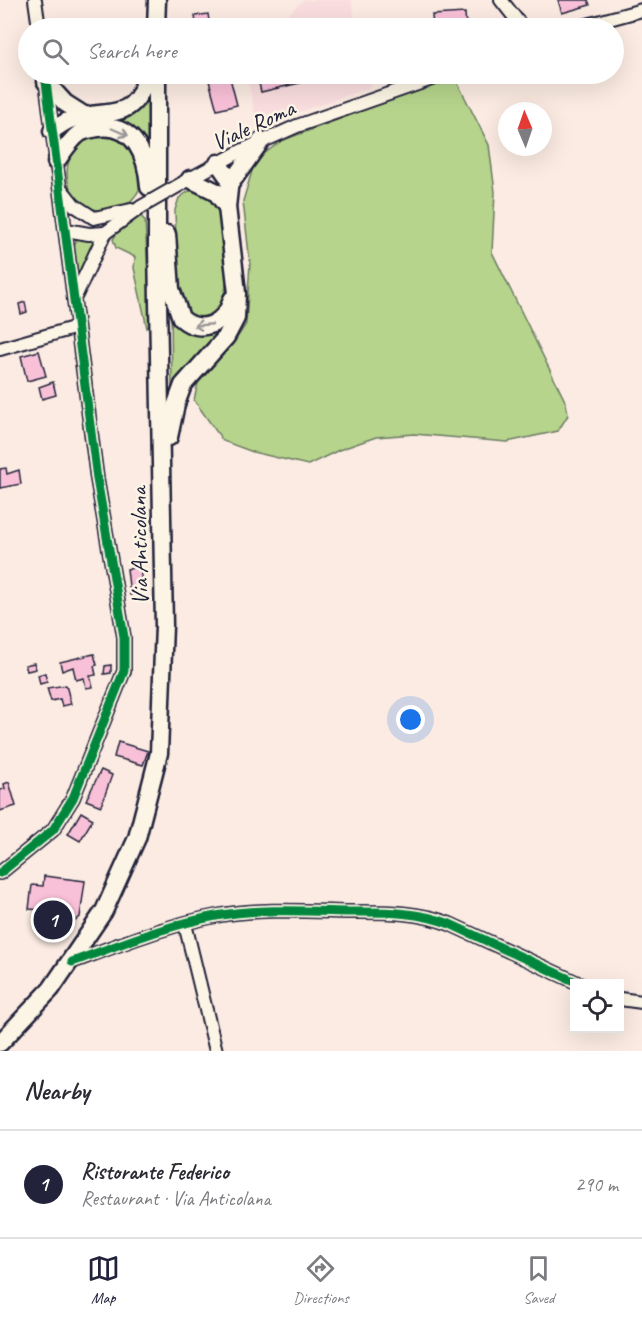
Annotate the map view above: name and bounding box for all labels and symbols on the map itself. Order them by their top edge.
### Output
street label: Viale Roma [207,92,301,157]
north arrow [498,102,552,156]
one-way arrow [111,127,129,138]
one-way arrow [194,320,214,331]
street label: Via Anticolana [123,484,155,605]
your location [396,705,425,734]
pin: 1 [34,898,72,942]

